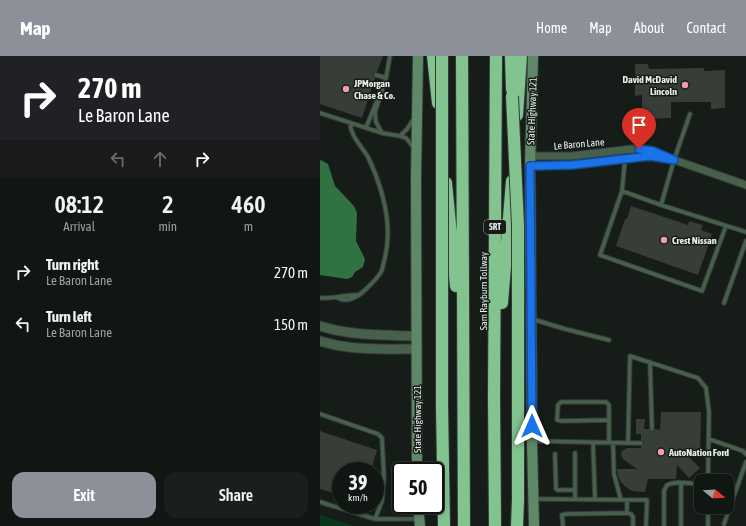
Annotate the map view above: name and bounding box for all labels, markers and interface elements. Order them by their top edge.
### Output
text: Map [20,17,51,39]
text: Home [536,20,567,36]
text: Map [589,20,612,36]
text: About [634,20,665,36]
text: Contact [687,20,726,36]
icon: right [12,72,64,124]
text: 270 m [78,72,141,104]
place label: David McDavid Lincoln [622,74,677,97]
street label: State Highway 121 [525,77,539,145]
place label: JPMorgan Chase & Co. [353,78,395,101]
marker: David McDavid Lincoln [680,80,690,90]
marker: JPMorgan Chase & Co. [341,84,351,94]
text: Le Baron Lane [78,105,170,126]
pin [622,108,656,149]
icon: arrive [628,114,650,136]
street label: Le Baron Lane [553,136,605,152]
icon: left [107,148,129,170]
icon: ahead [149,148,171,170]
icon: right [191,148,213,170]
text: 08:12 [55,191,104,218]
text: 2 [162,191,173,218]
text: 460 [232,191,265,218]
text: Arrival [63,219,95,234]
text: min [158,219,177,234]
text: m [244,219,253,234]
road number: SRT [484,220,506,234]
marker: Crest Nissan [659,235,669,245]
place label: Crest Nissan [672,235,717,246]
street label: Sam Rayburn Tollway [478,252,489,330]
text: Turn right [46,256,99,273]
icon: right [12,261,34,283]
text: 270 m [274,264,308,281]
text: Le Baron Lane [46,273,112,288]
text: Turn left [46,308,92,325]
icon: left [12,313,34,335]
text: 150 m [274,316,308,333]
text: Le Baron Lane [46,325,112,340]
street label: State Highway 121 [412,385,423,453]
position arrow [511,405,553,447]
marker: AutoNation Ford [656,447,666,457]
place label: AutoNation Ford [668,447,729,458]
speed limit sign: 50 [392,462,444,514]
text: 39 [349,471,367,494]
button: Exit [12,472,156,518]
button: Share [164,472,308,518]
north arrow [694,474,734,514]
map controls [694,474,734,514]
text: km/h [348,492,368,503]

